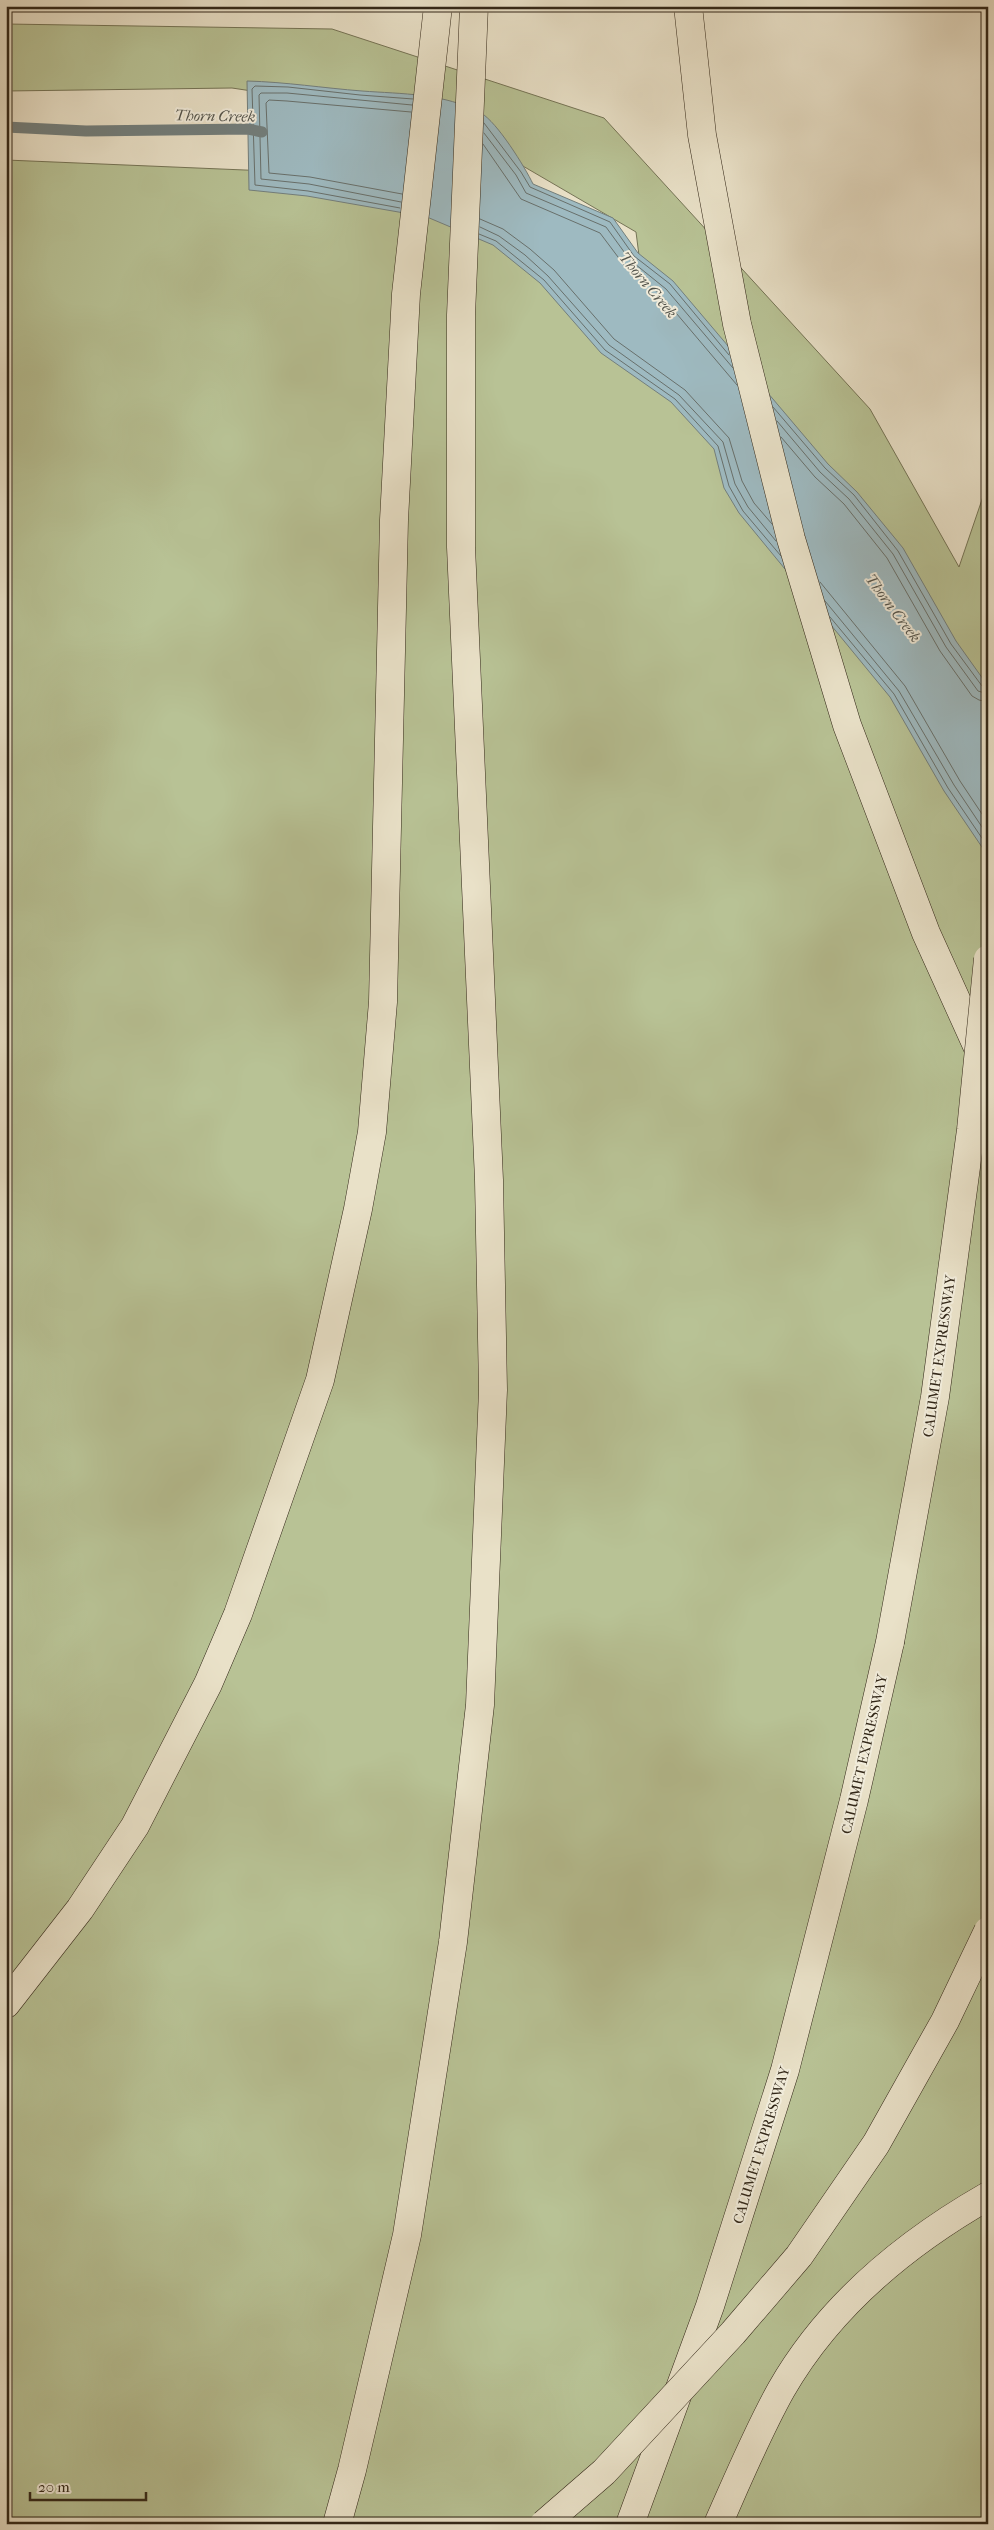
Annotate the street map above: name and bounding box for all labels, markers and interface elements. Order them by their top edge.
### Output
water label: Thorn Creek [175,106,256,126]
water label: Thorn Creek [615,248,681,322]
water label: Thorn Creek [862,570,925,646]
street label: CALUMET EXPRESSWAY [920,1273,959,1438]
street label: CALUMET EXPRESSWAY [838,1672,891,1836]
street label: CALUMET EXPRESSWAY [729,2064,794,2226]
scale bar [30,2470,146,2502]
text: 20 m [38,2478,70,2496]

